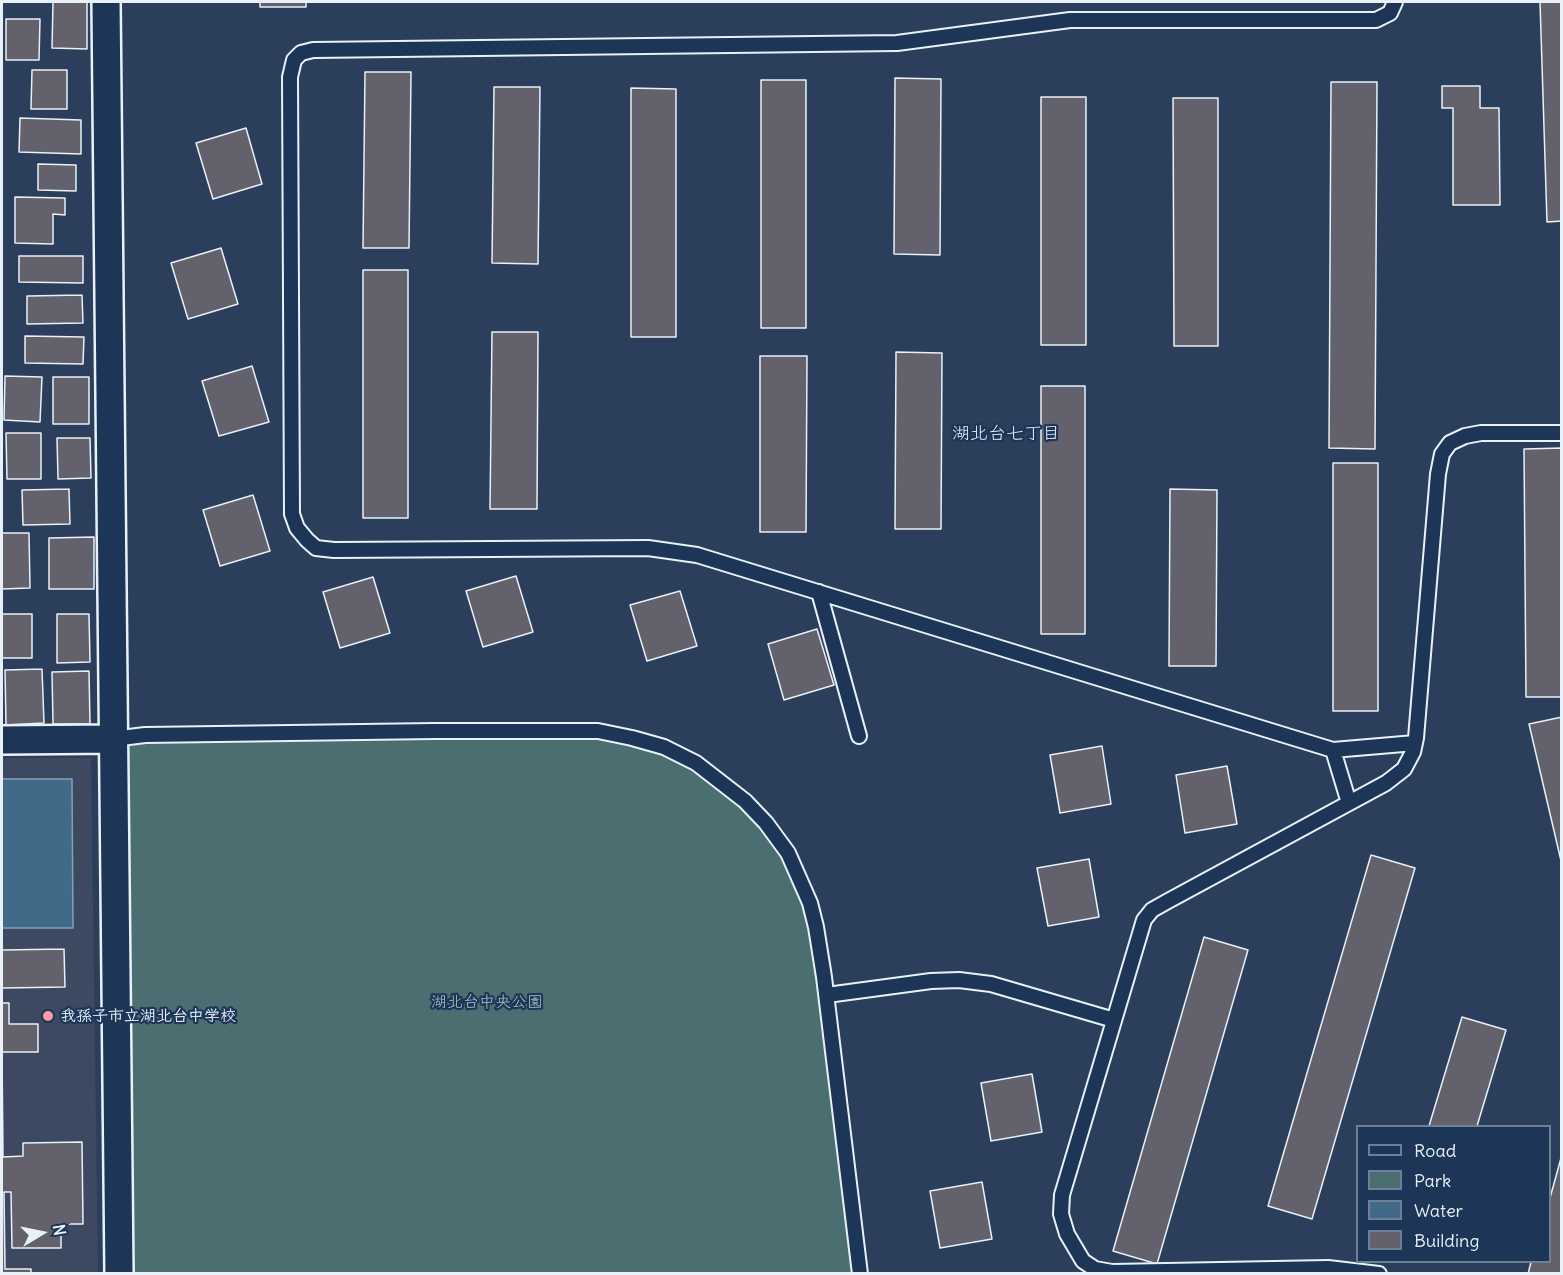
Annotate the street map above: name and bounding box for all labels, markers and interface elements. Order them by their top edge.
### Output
district label: 湖北台七丁目 [952,423,1060,445]
park label: 湖北台中央公園 [431,992,543,1012]
place label: 我孫子市立湖北台中学校 [60,1006,236,1026]
marker: 我孫子市立湖北台中学校 [41,1009,55,1023]
legend [1356,1125,1551,1263]
text: Road [1414,1139,1456,1162]
text: Park [1414,1169,1451,1192]
text: Water [1414,1199,1463,1222]
north arrow [12,1203,72,1263]
text: N [49,1223,71,1237]
text: Building [1414,1229,1479,1252]

